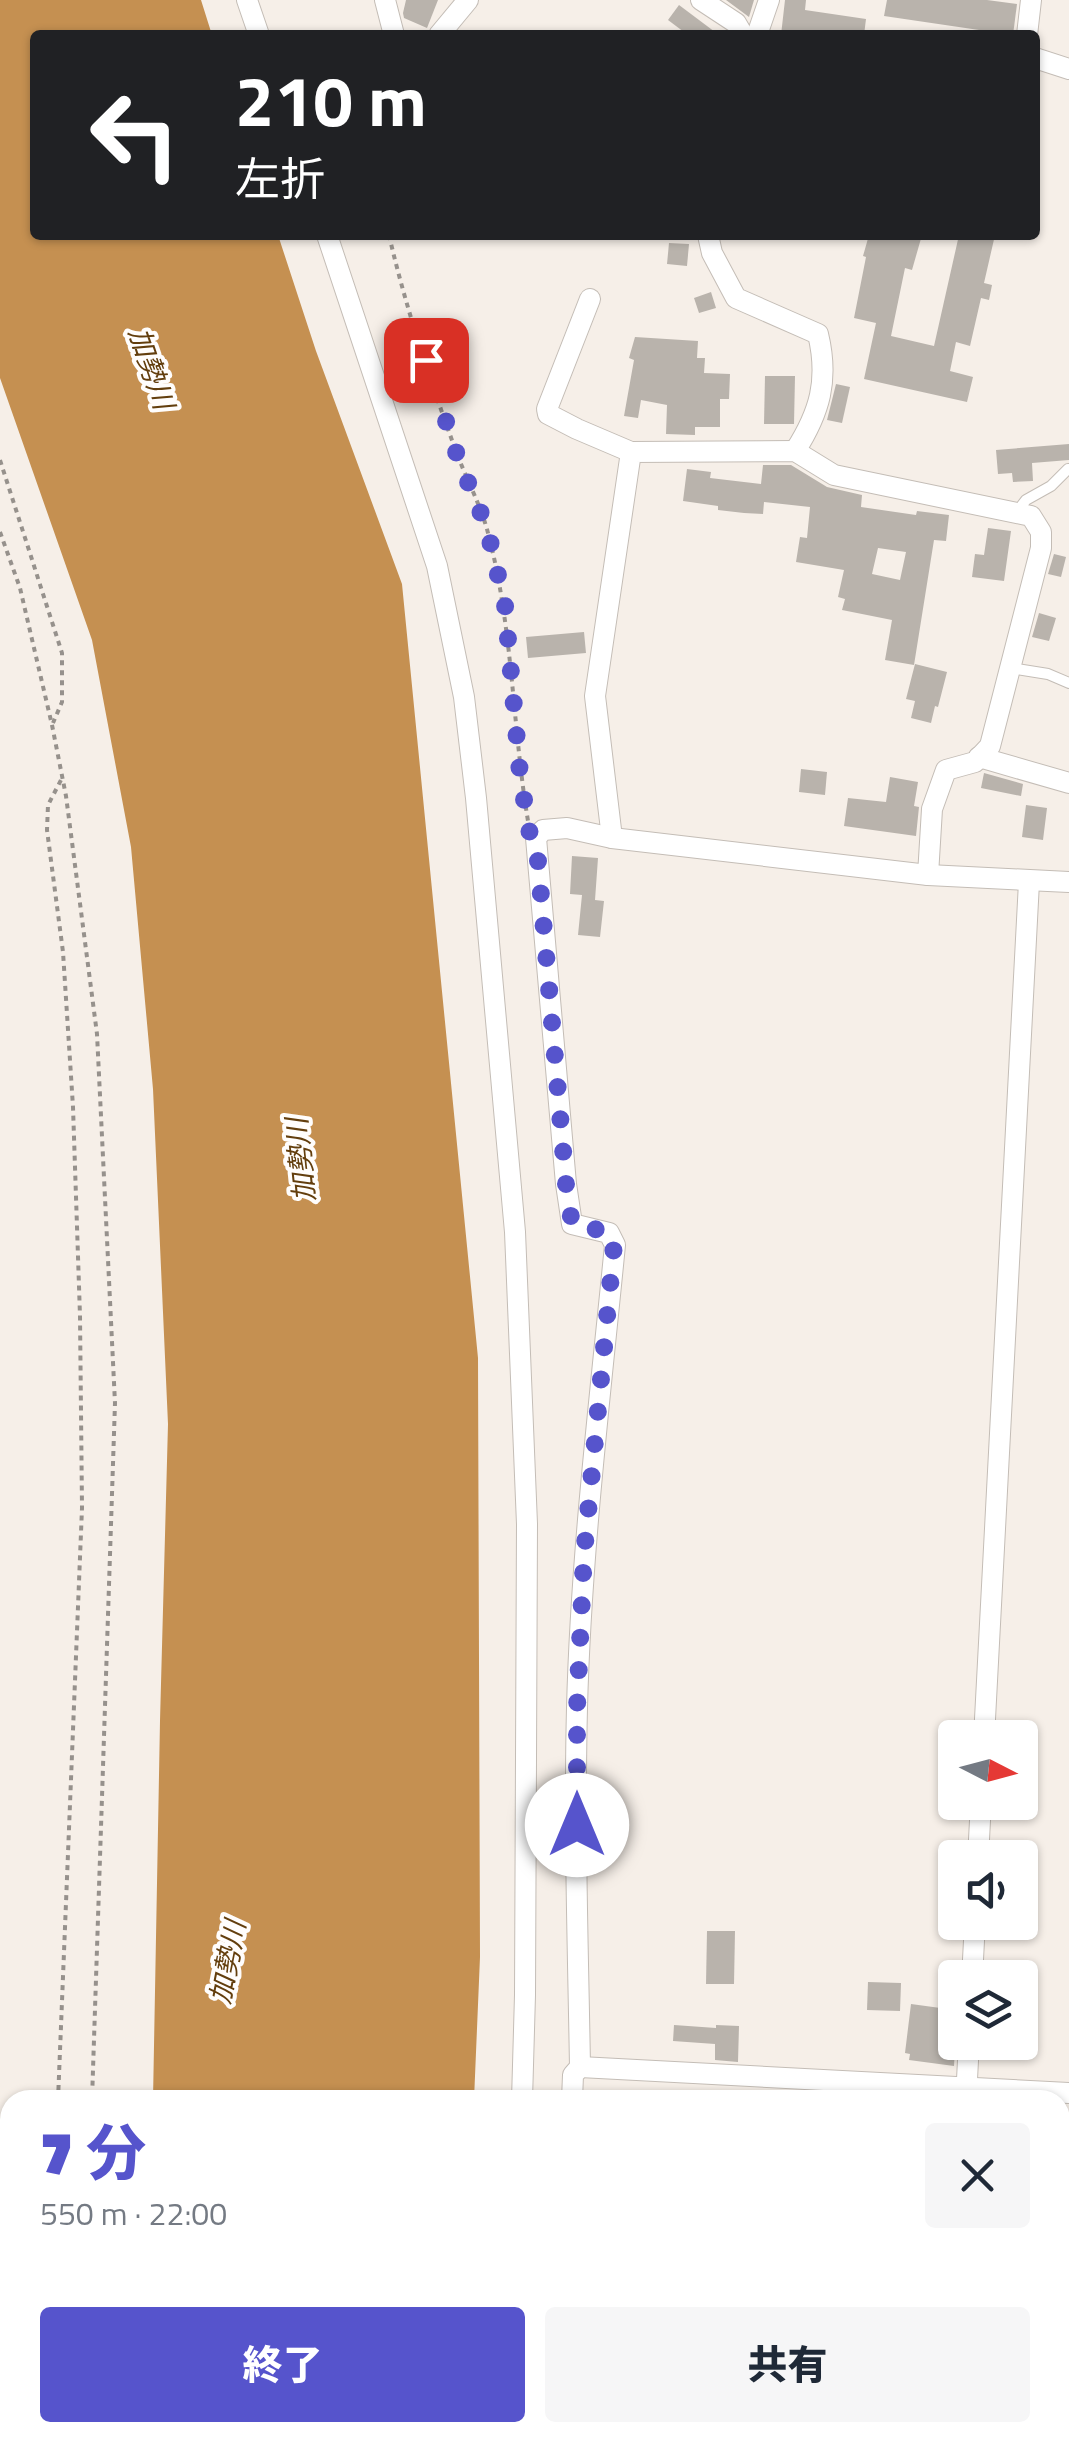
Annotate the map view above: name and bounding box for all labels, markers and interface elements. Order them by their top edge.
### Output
text: 210 m [235,47,427,153]
icon: left [70,70,200,200]
text: 左折 [235,144,325,212]
pin [384,318,469,403]
water label: 加勢川 [118,321,187,418]
icon: arrive [399,333,454,388]
water label: 加勢川 [274,1113,326,1204]
north arrow [938,1720,1038,1820]
map controls [938,1720,1038,2060]
position arrow [525,1773,629,1877]
button: sound [938,1840,1038,1940]
water label: 加勢川 [198,1914,257,2007]
button: layers [938,1960,1038,2060]
text: 7 分 [40,2106,146,2197]
button: close [925,2123,1030,2228]
text: 550 m · 22:00 [40,2189,227,2237]
button: 終了 [40,2307,525,2422]
button: 共有 [545,2307,1030,2422]

